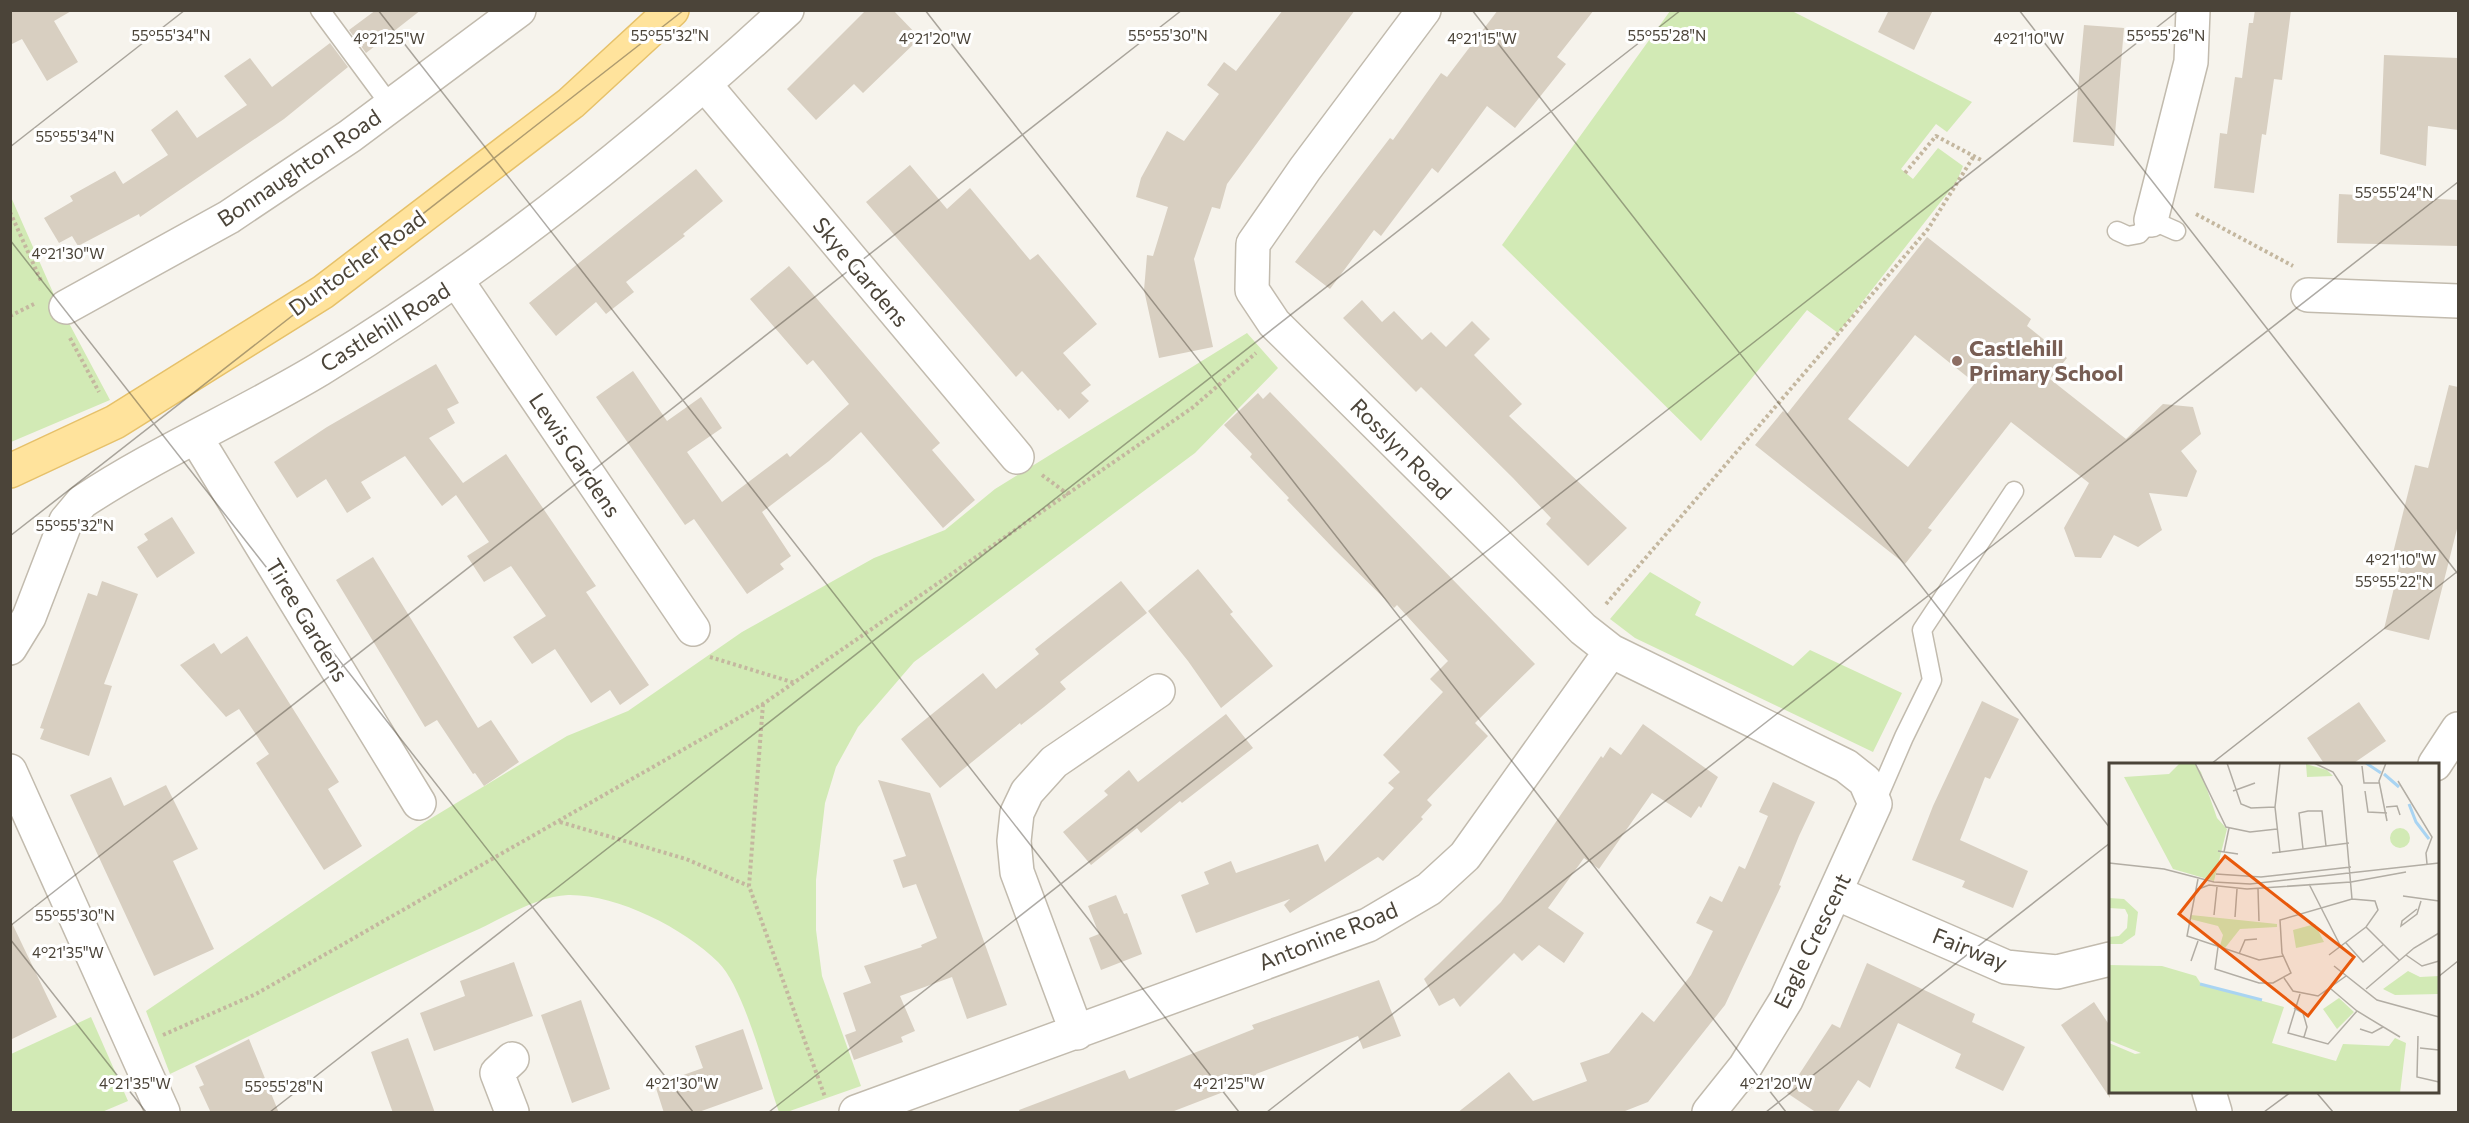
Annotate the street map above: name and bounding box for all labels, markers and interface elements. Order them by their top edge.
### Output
text: 55°55'34"N [131,26,211,44]
text: 55°55'32"N [631,26,709,44]
text: 55°55'30"N [1128,26,1208,44]
text: 55°55'28"N [1628,26,1706,44]
text: 55°55'26"N [2127,26,2205,44]
text: 4°21'25"W [353,29,425,47]
text: 4°21'20"W [899,29,971,47]
text: 4°21'15"W [1447,29,1517,47]
text: 4°21'10"W [1994,29,2064,47]
street label: Bonnaughton Road [212,103,385,232]
text: 55°55'34"N [35,127,115,145]
text: 55°55'24"N [2355,183,2433,201]
street label: Duntocher Road [283,204,430,321]
street label: Skye Gardens [808,211,915,332]
text: 4°21'30"W [31,244,105,262]
street label: Castlehill Road [315,276,455,377]
place label: Castlehill Primary School [1969,334,2124,386]
marker: Castlehill Primary School [1950,354,1964,368]
street label: Lewis Gardens [524,387,627,522]
street label: Rosslyn Road [1345,392,1458,505]
text: 55°55'32"N [36,516,114,534]
text: 4°21'10"W [2366,550,2436,568]
street label: Tiree Gardens [260,553,355,686]
text: 55°55'22"N [2355,572,2433,590]
inset map [2109,763,2439,1093]
street label: Eagle Crescent [1767,869,1856,1013]
street label: Antonine Road [1254,895,1401,976]
text: 55°55'30"N [35,906,115,924]
street label: Fairway [1929,921,2011,976]
text: 4°21'35"W [32,943,104,961]
text: 4°21'35"W [99,1074,171,1092]
text: 4°21'30"W [645,1074,719,1092]
text: 4°21'25"W [1193,1074,1265,1092]
text: 4°21'20"W [1740,1074,1812,1092]
text: 55°55'28"N [245,1077,323,1095]

